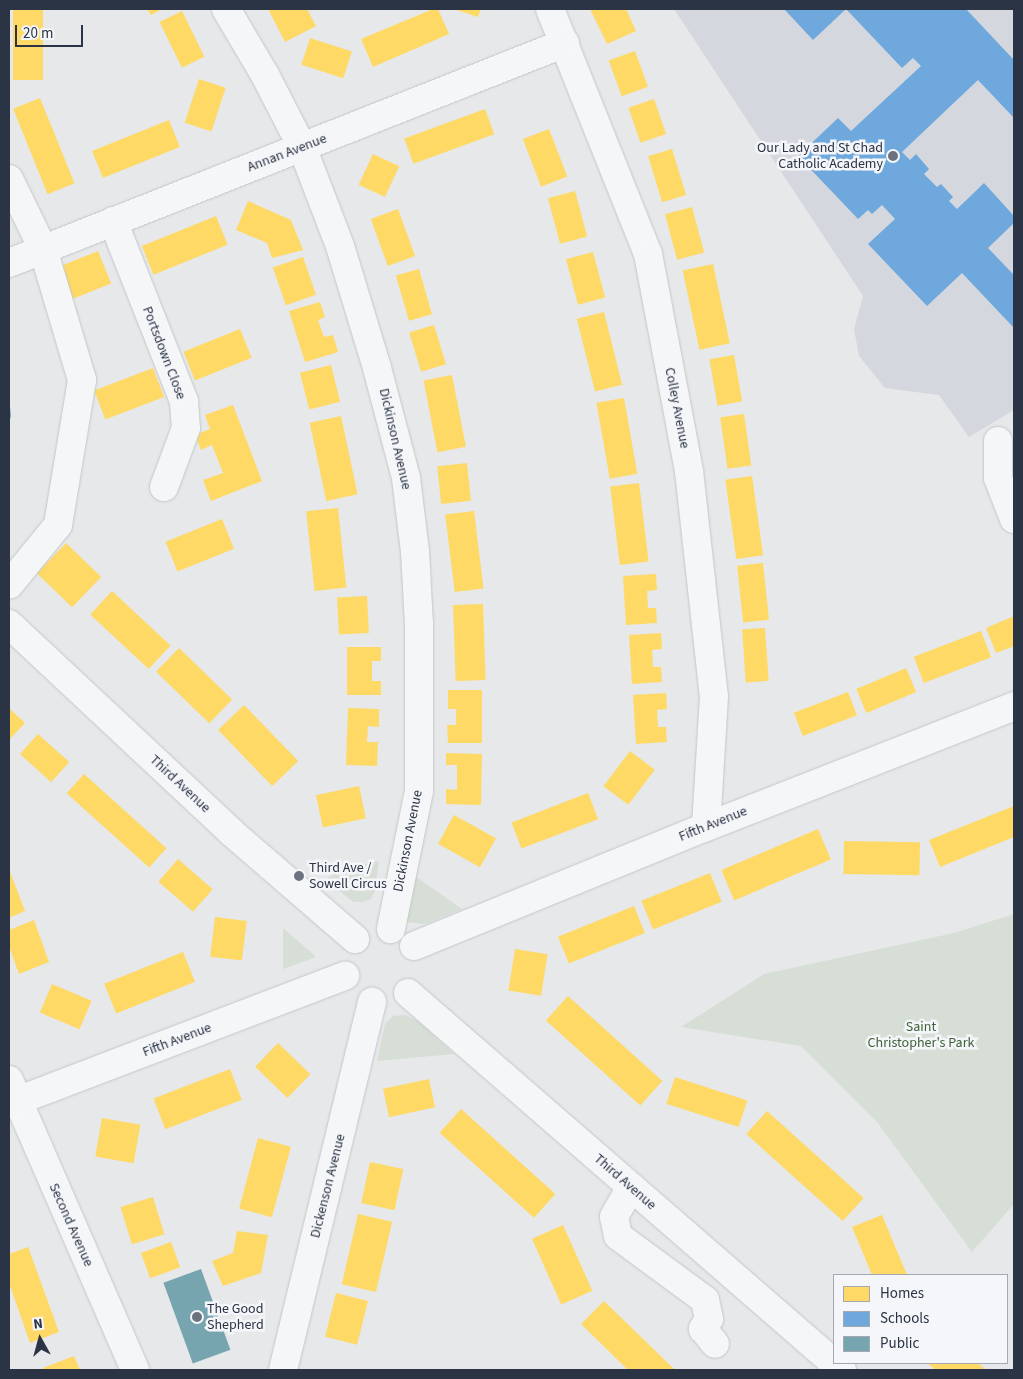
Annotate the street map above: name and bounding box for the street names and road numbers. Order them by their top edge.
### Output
street label: Annan Avenue [245,130,329,176]
street label: Portsdown Close [139,304,189,402]
street label: Colley Avenue [661,366,693,450]
street label: Dickinson Avenue [375,387,415,491]
street label: Third Avenue [146,752,214,816]
street label: Dickinson Avenue [390,789,426,893]
street label: Fifth Avenue [676,803,750,845]
street label: Fifth Avenue [140,1019,214,1061]
street label: Dickenson Avenue [307,1132,349,1240]
street label: Third Avenue [590,1150,660,1214]
street label: Second Avenue [45,1181,97,1269]

